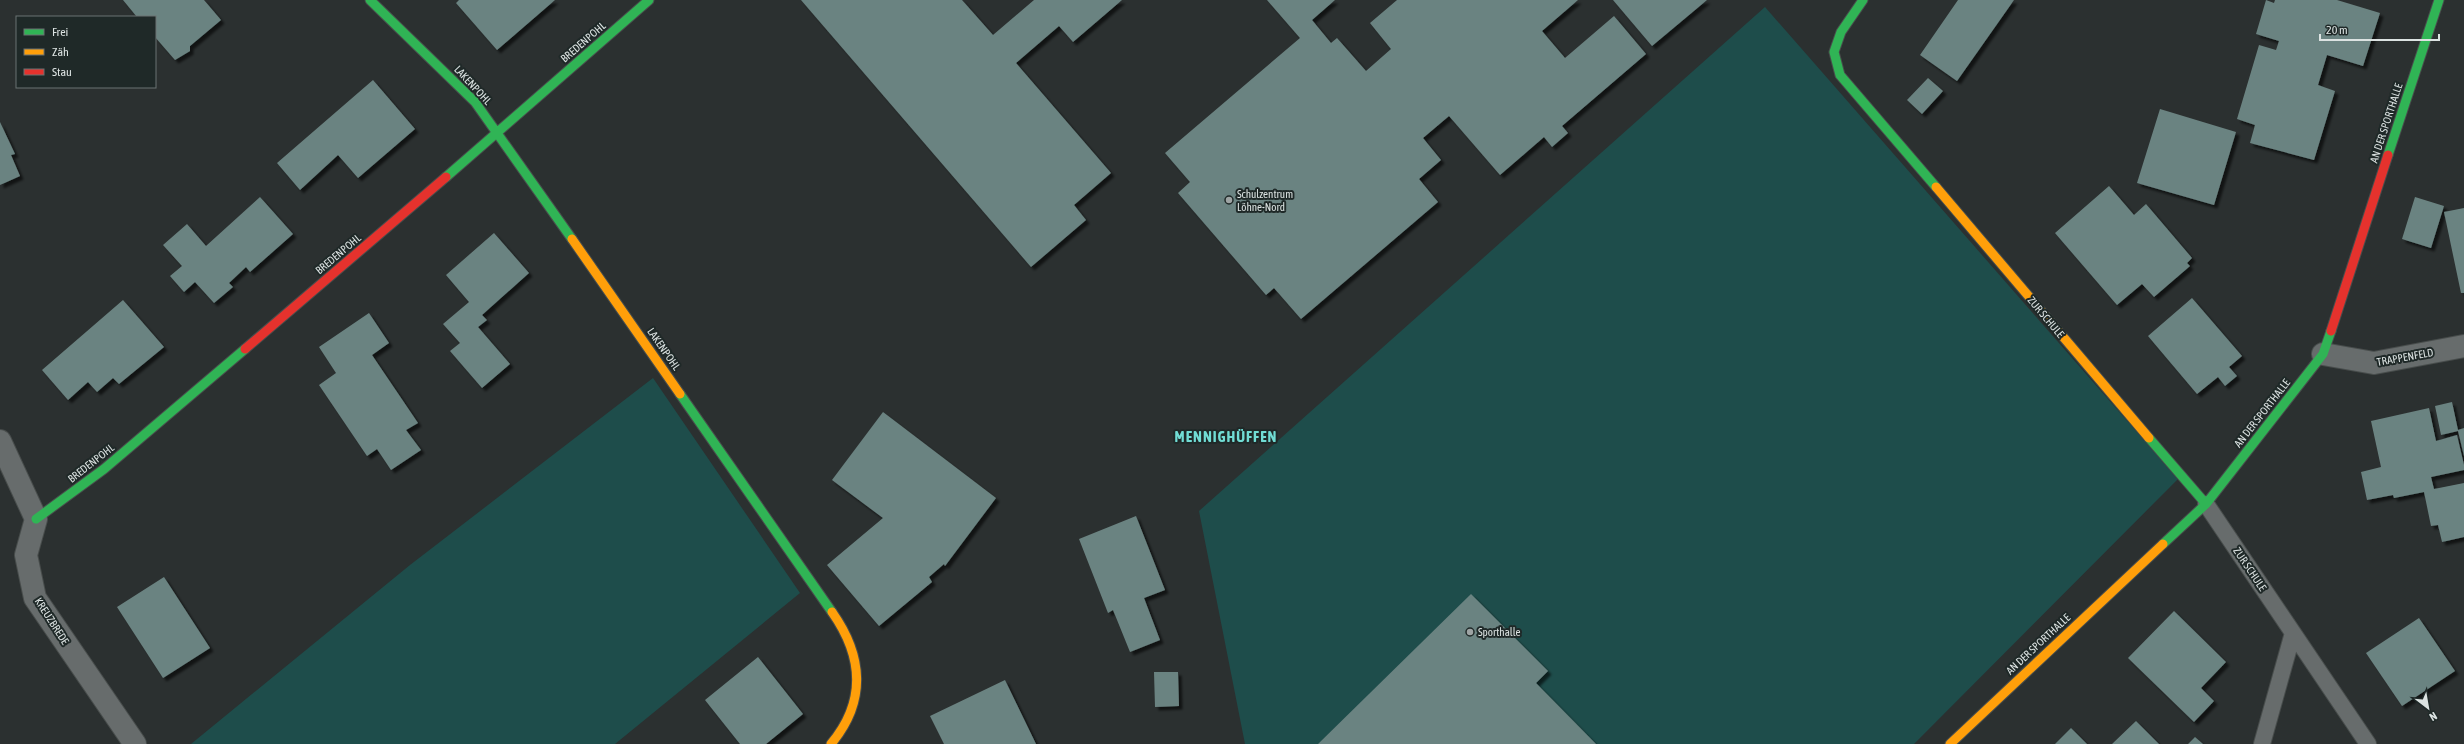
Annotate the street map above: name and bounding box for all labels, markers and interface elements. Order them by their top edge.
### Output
legend [16,16,156,88]
scale bar [2320,16,2439,42]
street label: BREDENPOHL [558,19,608,65]
text: 20 m [2326,23,2348,37]
text: Frei [52,25,68,39]
text: Zäh [52,45,69,59]
street label: LAKENPOHL [452,63,494,107]
text: Stau [52,65,72,79]
street label: AN DER SPORTHALLE [2367,81,2405,164]
place label: Schulzentrum Löhne-Nord [1237,188,1293,213]
marker: Schulzentrum Löhne-Nord [1224,195,1234,205]
street label: BREDENPOHL [313,231,364,276]
street label: ZUR SCHULE [2025,294,2067,340]
street label: LAKENPOHL [645,326,683,373]
street label: TRAPPENFELD [2376,346,2434,368]
street label: AN DER SPORTHALLE [2232,376,2292,449]
district label: MENNIGHÜFFEN [1175,428,1277,445]
street label: BREDENPOHL [66,441,117,485]
street label: ZUR SCHULE [2231,545,2269,593]
street label: KREUZBREDE [32,595,72,647]
street label: AN DER SPORTHALLE [2004,611,2073,677]
place label: Sporthalle [1478,626,1520,638]
marker: Sporthalle [1465,627,1475,637]
north arrow [2408,688,2448,728]
text: N [2427,710,2439,723]

